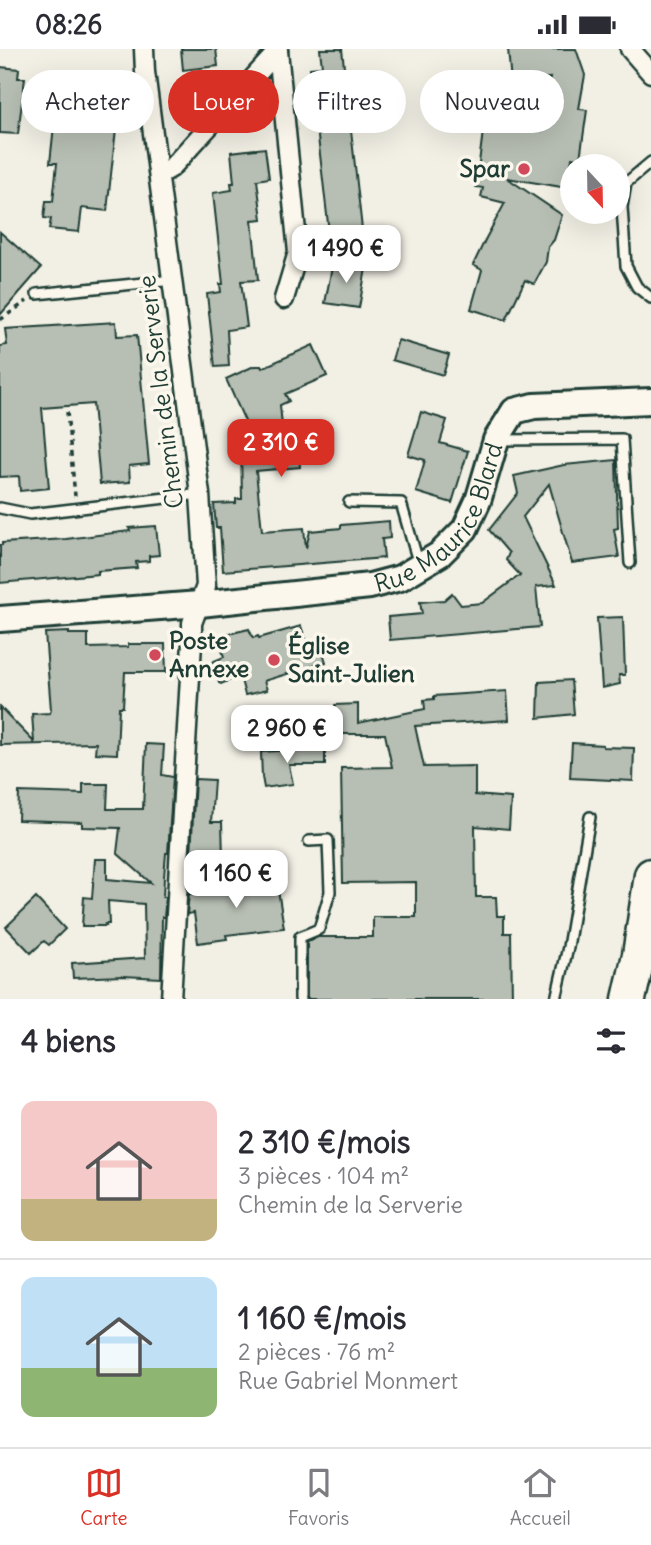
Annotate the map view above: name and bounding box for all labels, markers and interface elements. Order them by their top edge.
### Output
text: 08:26 [35,8,102,41]
chip: Acheter [21,70,154,133]
chip: Louer [168,70,279,133]
chip: Filtres [293,70,406,133]
chip: Nouveau [420,70,564,133]
place label: Spar [459,153,510,183]
north arrow [560,154,630,224]
map controls [560,154,630,224]
marker: Spar [516,161,532,177]
pin: 1 490 € [281,225,411,285]
text: 1 490 € [308,233,384,262]
street label: Chemin de la Serverie [131,274,189,510]
pin: 2 310 € [216,419,346,479]
text: 2 310 € [243,427,319,456]
street label: Rue Maurice Blard [371,439,508,598]
place label: Poste Annexe [169,625,249,683]
place label: Église Saint-Julien [288,630,415,688]
marker: Poste Annexe [147,647,163,663]
marker: Église Saint-Julien [266,652,282,668]
pin: 2 960 € [222,705,352,765]
text: 2 960 € [247,713,327,742]
pin: 1 160 € [171,851,301,910]
text: 1 160 € [200,858,272,887]
text: 4 biens [21,1022,116,1060]
icon: filters [592,1022,630,1060]
text: 2 310 €/mois [238,1123,410,1161]
icon: home [77,1129,161,1213]
text: 3 pièces · 104 m² [238,1161,409,1190]
text: Chemin de la Serverie [238,1190,463,1219]
text: 1 160 €/mois [238,1299,406,1337]
icon: home [77,1305,161,1389]
text: 2 pièces · 76 m² [238,1337,395,1366]
text: Rue Gabriel Monmert [238,1366,458,1395]
tab: Carte [80,1464,128,1530]
tab: Favoris [288,1464,349,1530]
tab: Accueil [510,1464,571,1530]

